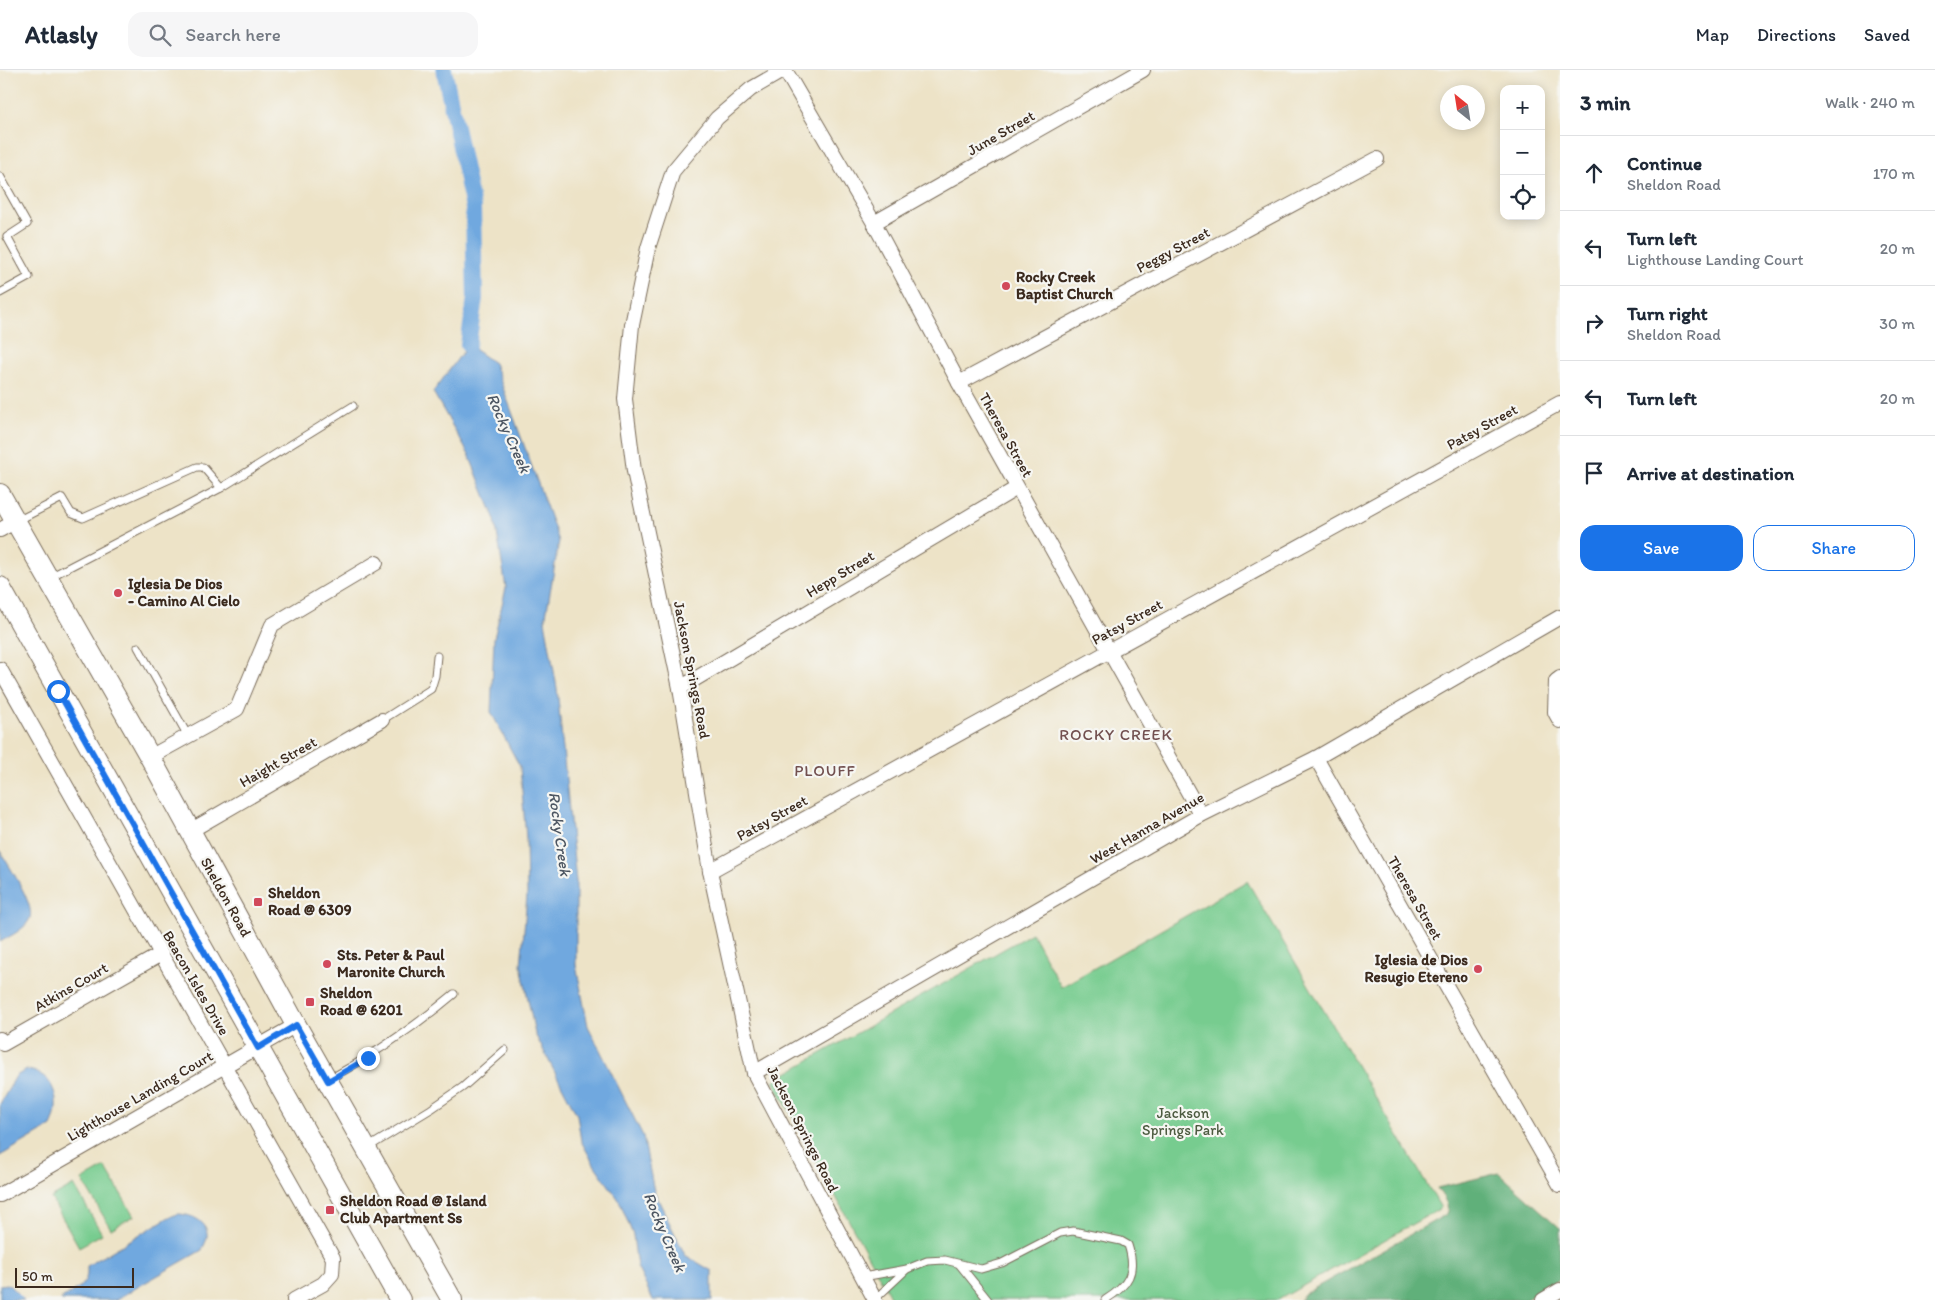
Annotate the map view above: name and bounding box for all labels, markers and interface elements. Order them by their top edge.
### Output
search box [128,12,478,57]
text: Atlasly [25,20,98,49]
icon: search [146,21,174,49]
text: Search here [186,23,281,46]
text: Map [1696,24,1729,46]
text: Directions [1757,24,1836,46]
text: Saved [1864,24,1910,46]
north arrow [1440,85,1485,130]
map controls [1500,85,1545,220]
button: + [1500,85,1545,130]
text: 3 min [1580,90,1630,115]
text: Walk · 240 m [1825,93,1915,112]
street label: June Street [964,106,1038,159]
button: − [1500,130,1545,175]
text: Continue [1627,152,1702,175]
icon: ahead [1580,159,1608,187]
text: 170 m [1873,164,1915,183]
button: locate [1500,175,1545,220]
text: Sheldon Road [1627,175,1721,194]
street label: Peggy Street [1133,223,1213,277]
text: Turn left [1627,227,1697,250]
icon: left [1580,234,1608,262]
text: 20 m [1880,239,1915,258]
text: Lighthouse Landing Court [1627,250,1803,269]
place label: Rocky Creek Baptist Church [1016,268,1113,304]
marker: Rocky Creek Baptist Church [1000,280,1012,292]
text: Turn right [1627,302,1708,325]
icon: right [1580,309,1608,337]
text: 30 m [1879,314,1915,333]
text: Sheldon Road [1627,325,1721,344]
icon: left [1580,384,1608,412]
text: Turn left [1627,387,1697,410]
text: 20 m [1880,389,1915,408]
water label: Rocky Creek [483,390,535,476]
street label: Theresa Street [975,390,1037,481]
street label: Patsy Street [1443,400,1521,454]
icon: arrive [1580,459,1608,487]
text: Arrive at destination [1627,462,1794,485]
button: Save [1580,525,1743,571]
button: Share [1753,525,1915,571]
street label: Hepp Street [803,546,878,601]
place label: Iglesia De Dios - Camino Al Cielo [128,575,240,610]
marker: Iglesia De Dios - Camino Al Cielo [112,587,124,599]
street label: Patsy Street [1088,595,1166,649]
street label: Jackson Springs Road [670,600,714,741]
route start [47,680,70,703]
district label: ROCKY CREEK [1059,725,1173,744]
street label: Haight Street [236,733,320,791]
district label: PLOUFF [794,761,856,780]
street label: West Hanna Avenue [1087,788,1207,868]
water label: Rocky Creek [545,791,575,878]
street label: Patsy Street [733,791,811,845]
street label: Theresa Street [1384,853,1446,944]
street label: Sheldon Road [197,854,255,940]
place label: Sheldon Road @ 6309 [268,884,352,919]
marker: Sheldon Road @ 6309 [252,896,264,908]
street label: Beacon Isles Drive [159,927,233,1039]
place label: Sts. Peter & Paul Maronite Church [337,946,446,981]
place label: Iglesia de Dios Resugio Etereno [1365,951,1468,987]
street label: Atkins Court [31,958,111,1015]
marker: Sts. Peter & Paul Maronite Church [321,958,333,970]
marker: Iglesia de Dios Resugio Etereno [1472,963,1484,975]
place label: Sheldon Road @ 6201 [320,984,402,1019]
marker: Sheldon Road @ 6201 [304,996,316,1008]
street label: Lighthouse Landing Court [64,1047,216,1145]
route end [357,1047,380,1070]
street label: Jackson Springs Road [763,1063,843,1196]
park label: Jackson Springs Park [1142,1104,1224,1139]
water label: Rocky Creek [640,1189,691,1275]
place label: Sheldon Road @ Island Club Apartment Ss [340,1192,487,1228]
marker: Sheldon Road @ Island Club Apartment Ss [324,1204,336,1216]
scale bar [15,1265,134,1288]
text: 50 m [22,1268,53,1285]

